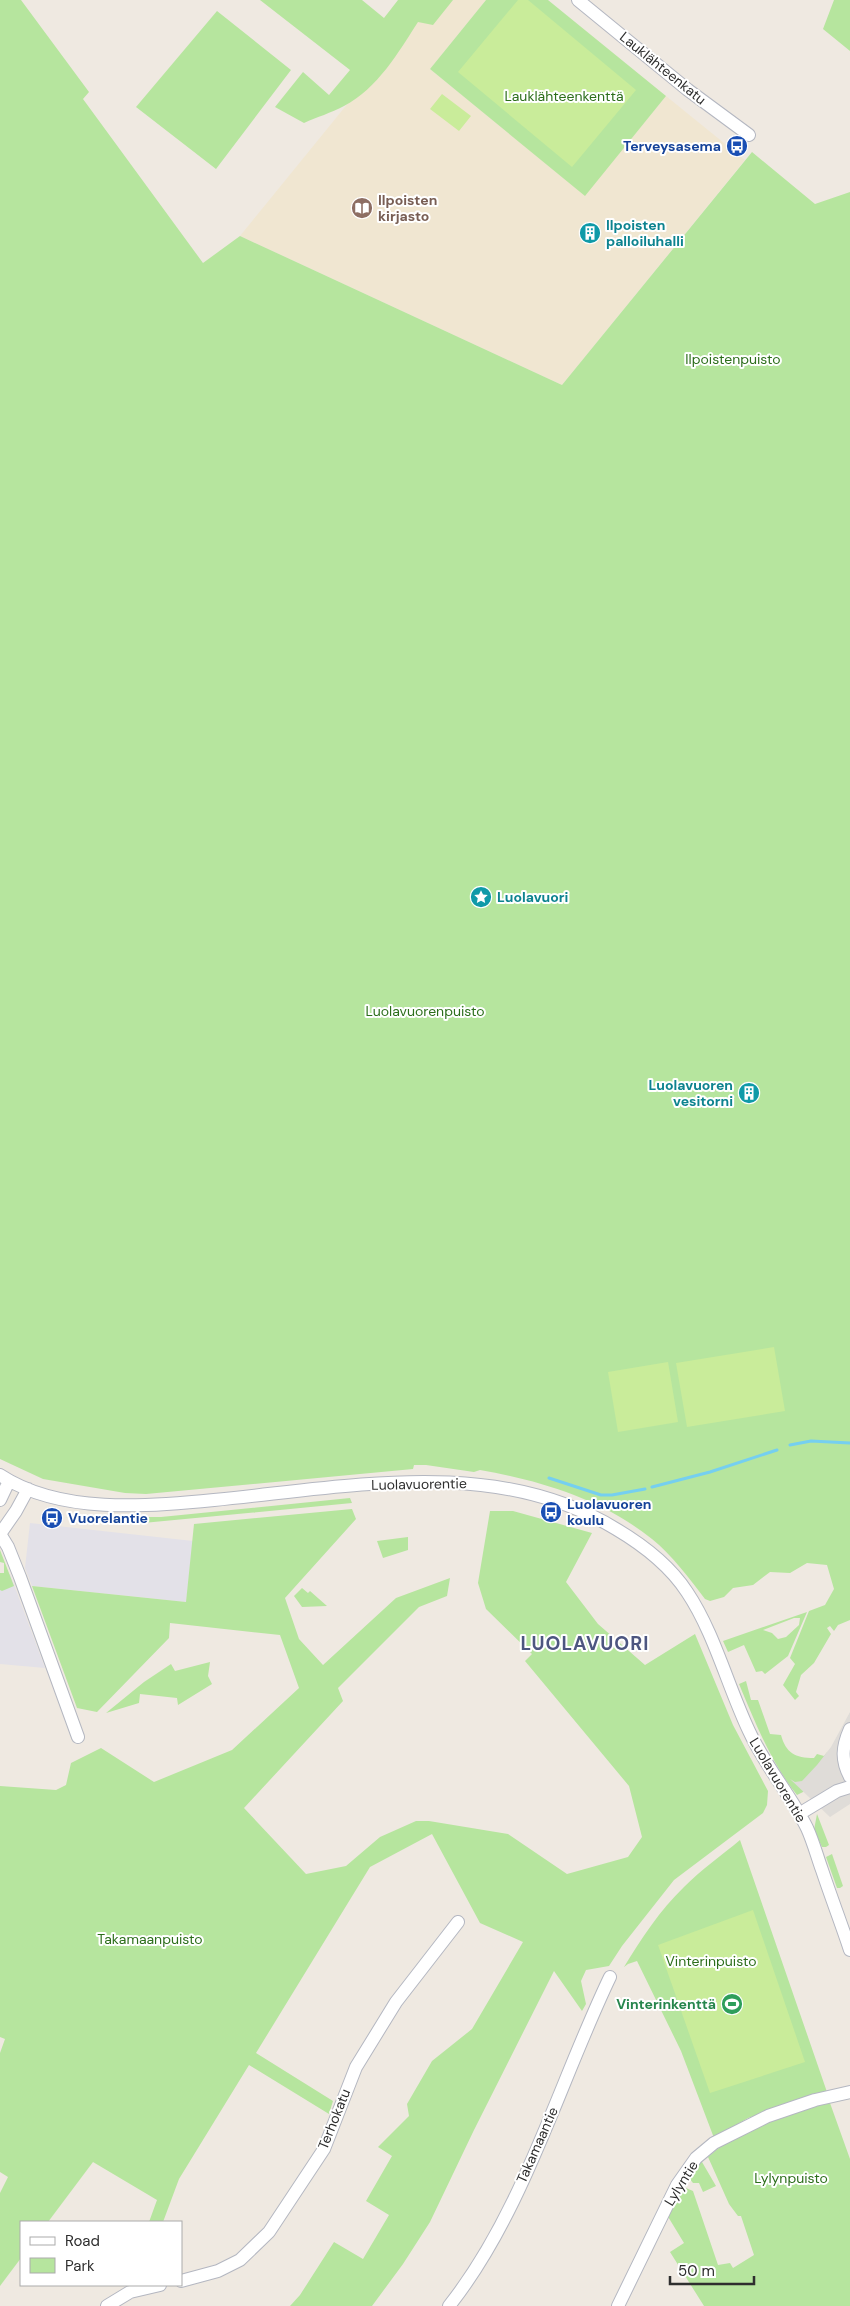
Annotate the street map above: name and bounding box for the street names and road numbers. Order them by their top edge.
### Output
street label: Lauklähteenkatu [616,28,710,108]
street label: Luolavuorentie [371,1474,467,1494]
street label: Luolavuorentie [746,1734,810,1826]
street label: Terhokatu [314,2086,354,2152]
street label: Takamaantie [512,2104,562,2186]
street label: Lylyntie [660,2157,702,2209]

